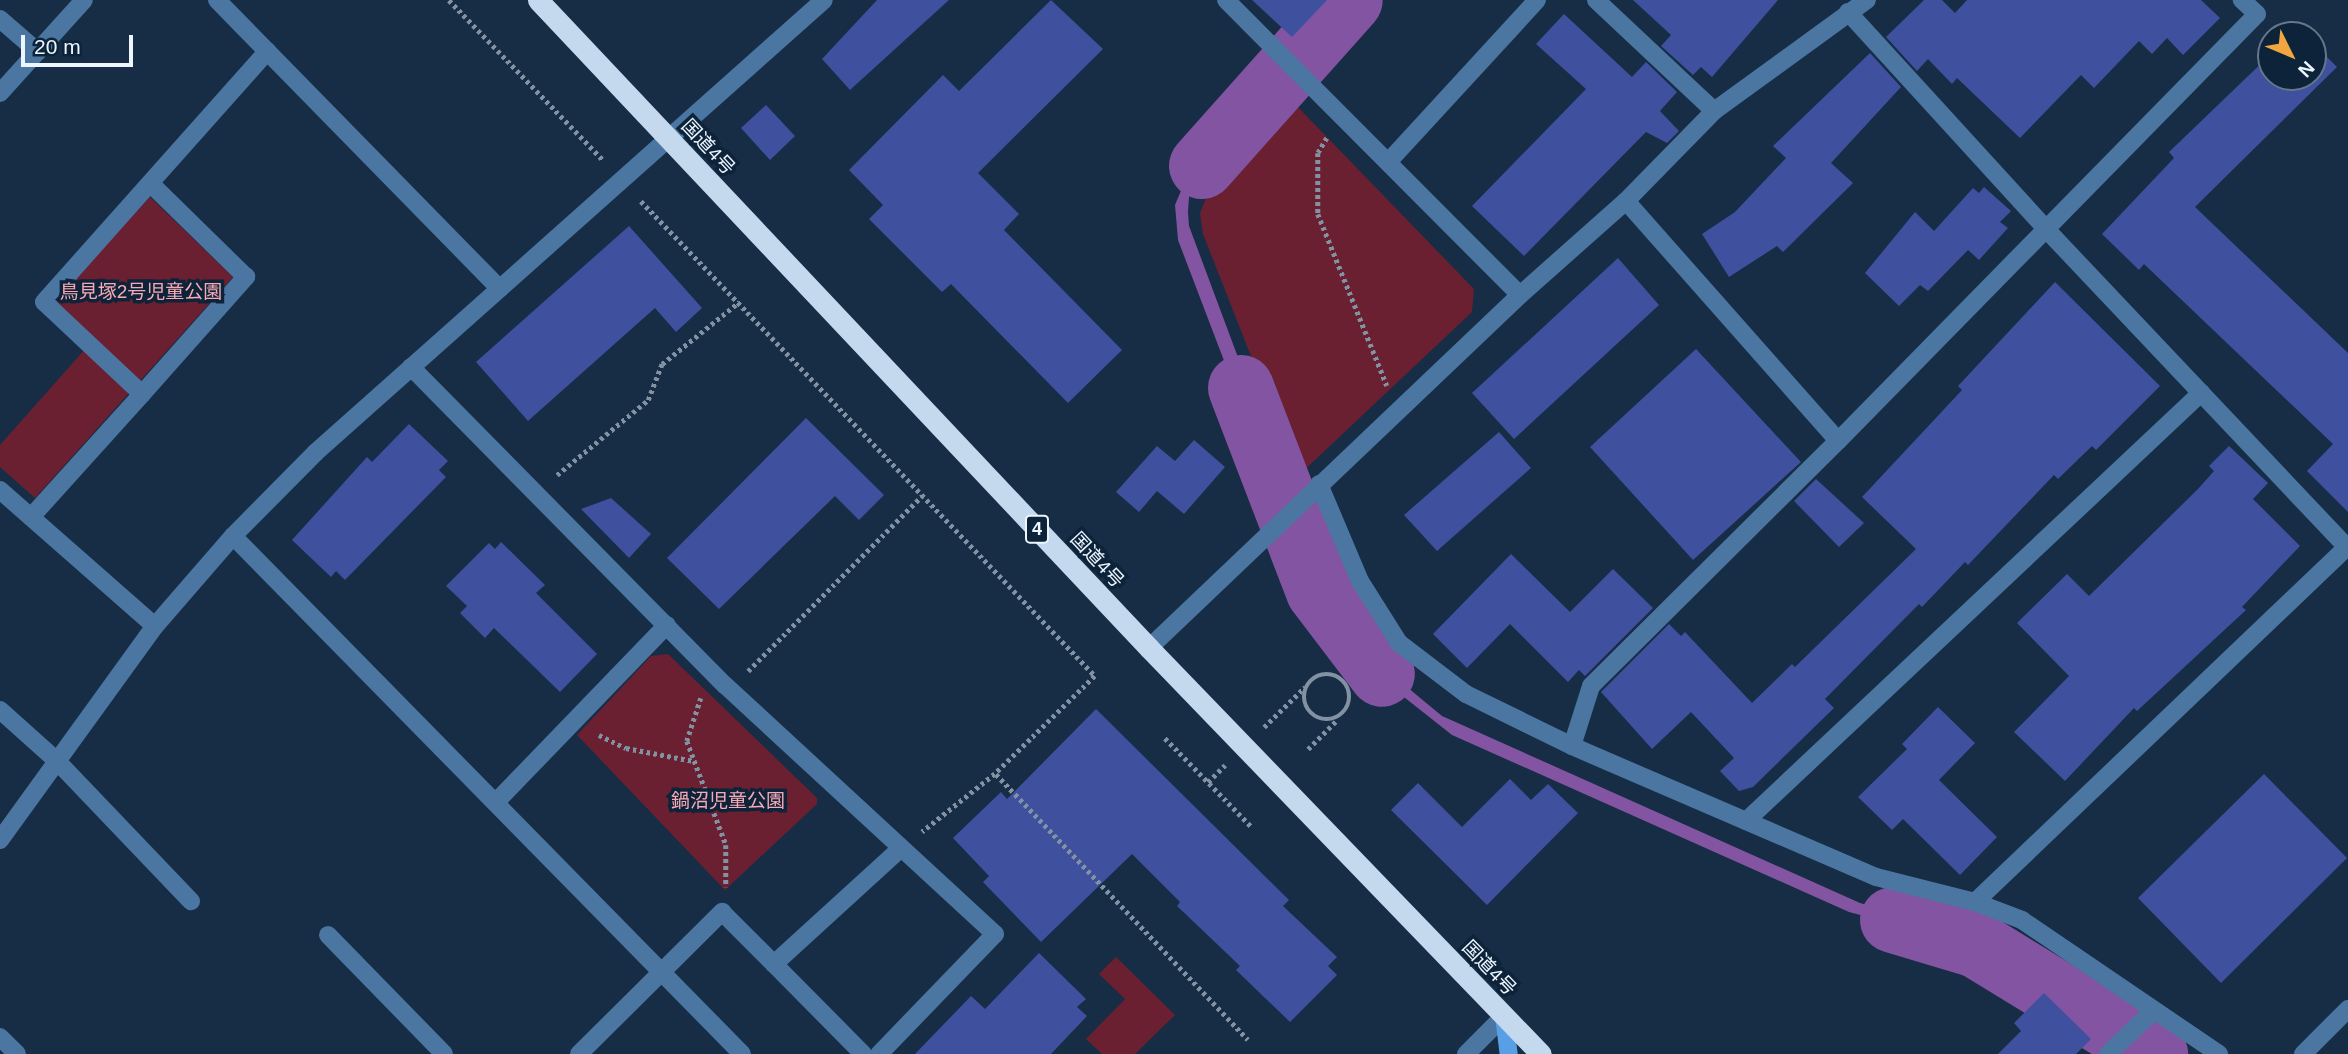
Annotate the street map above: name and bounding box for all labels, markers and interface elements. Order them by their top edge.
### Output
scale bar [24,21,136,65]
north arrow [2257,21,2327,91]
text: 20 m [34,35,81,58]
text: N [2294,57,2319,81]
street label: 国道4号 [677,115,739,179]
park label: 鳥見塚2号児童公園 [60,281,222,303]
road number: 4 [1025,514,1049,544]
street label: 国道4号 [1066,528,1128,592]
park label: 鍋沼児童公園 [671,790,785,812]
street label: 国道4号 [1457,936,1521,1000]

